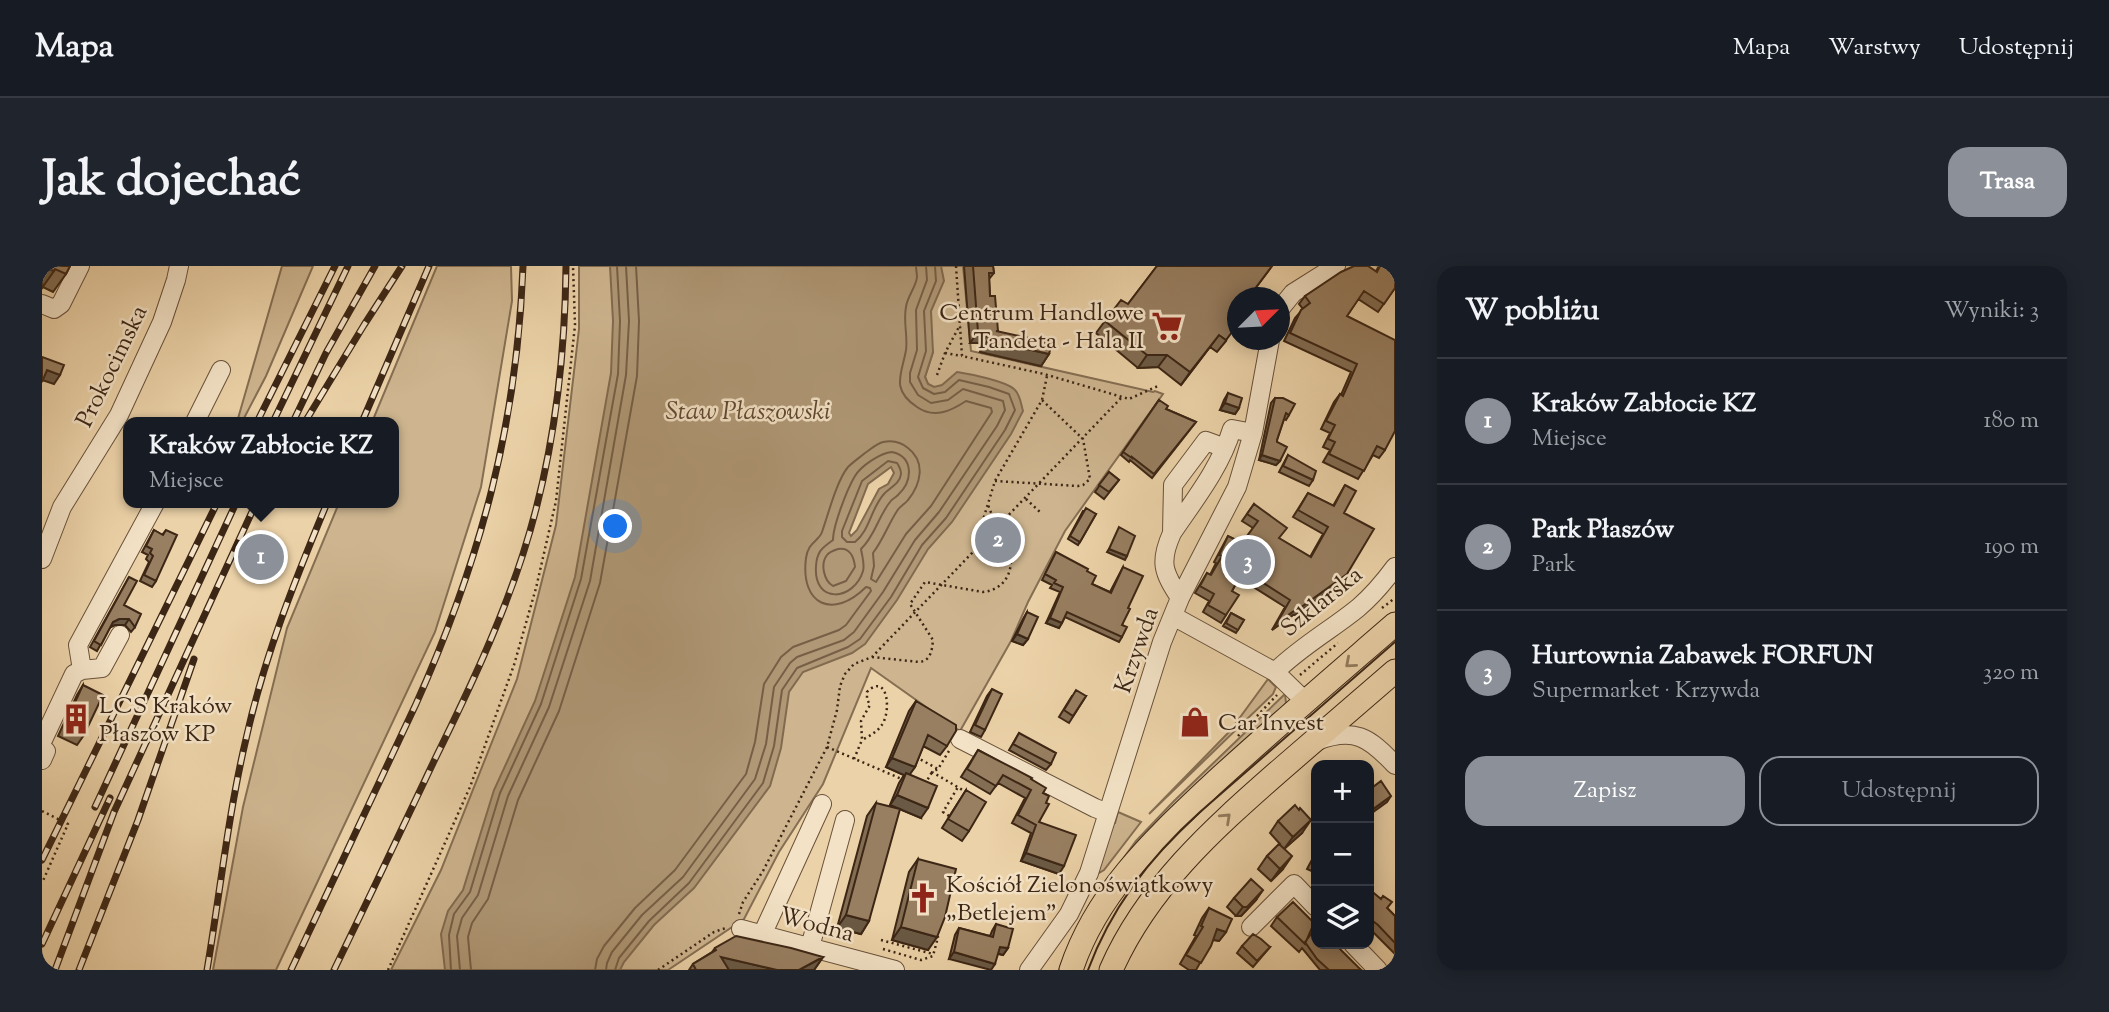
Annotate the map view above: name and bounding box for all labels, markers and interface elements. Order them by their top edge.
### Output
text: Mapa [35,24,114,72]
text: Mapa [1733,31,1790,65]
text: Warstwy [1828,31,1921,65]
text: Udostępnij [1959,31,2074,65]
text: Jak dojechać [42,147,301,217]
button: Trasa [1948,147,2067,217]
north arrow [1227,287,1290,350]
text: W pobliżu [1465,290,1599,333]
text: Wyniki: 3 [1944,295,2039,328]
place label: Centrum Handlowe Tandeta - Hala II [939,297,1144,359]
street label: Prokocimska [69,300,157,434]
supermarket icon: Centrum Handlowe Tandeta - Hala II [1150,309,1184,343]
text: Kraków Zabłocie KZ [1532,386,1756,423]
water label: Staw Płaszowski [665,394,831,431]
text: 1 [1484,405,1492,438]
text: 180 m [1984,405,2039,438]
popup [123,417,399,508]
text: Miejsce [1532,423,1607,456]
text: Kraków Zabłocie KZ [149,428,373,465]
text: Miejsce [149,465,224,498]
your location [598,509,632,543]
text: Park Płaszów [1532,512,1674,549]
pin: 2 [975,514,1021,566]
pin: 1 [238,531,284,583]
text: 2 [1483,531,1493,564]
text: 190 m [1984,531,2039,564]
pin: 3 [1225,536,1271,588]
text: Park [1532,549,1576,582]
street label: Szklarska [1274,559,1370,646]
street label: Krzywda [1107,603,1168,698]
text: Hurtownia Zabawek FORFUN [1532,638,1874,675]
one-way arrow [1346,655,1359,667]
text: 3 [1483,657,1493,690]
text: 320 m [1983,657,2039,690]
text: Supermarket · Krzywda [1532,675,1760,708]
place label: LCS Kraków Płaszów KP [99,690,232,752]
building icon: LCS Kraków Płaszów KP [59,702,93,736]
shop icon: Car Invest [1178,705,1212,739]
place label: Car Invest [1218,707,1324,741]
button: Zapisz [1465,756,1745,826]
button: Udostępnij [1759,756,2039,826]
map controls [1311,760,1374,949]
button: + [1311,760,1374,823]
one-way arrow [1218,814,1231,827]
button: − [1311,823,1374,886]
place label: Kościół Zielonoświątkowy „Betlejem” [946,869,1214,931]
church icon: Kościół Zielonoświątkowy „Betlejem” [906,881,940,915]
button: layers [1311,886,1374,949]
street label: Wodna [775,900,858,952]

